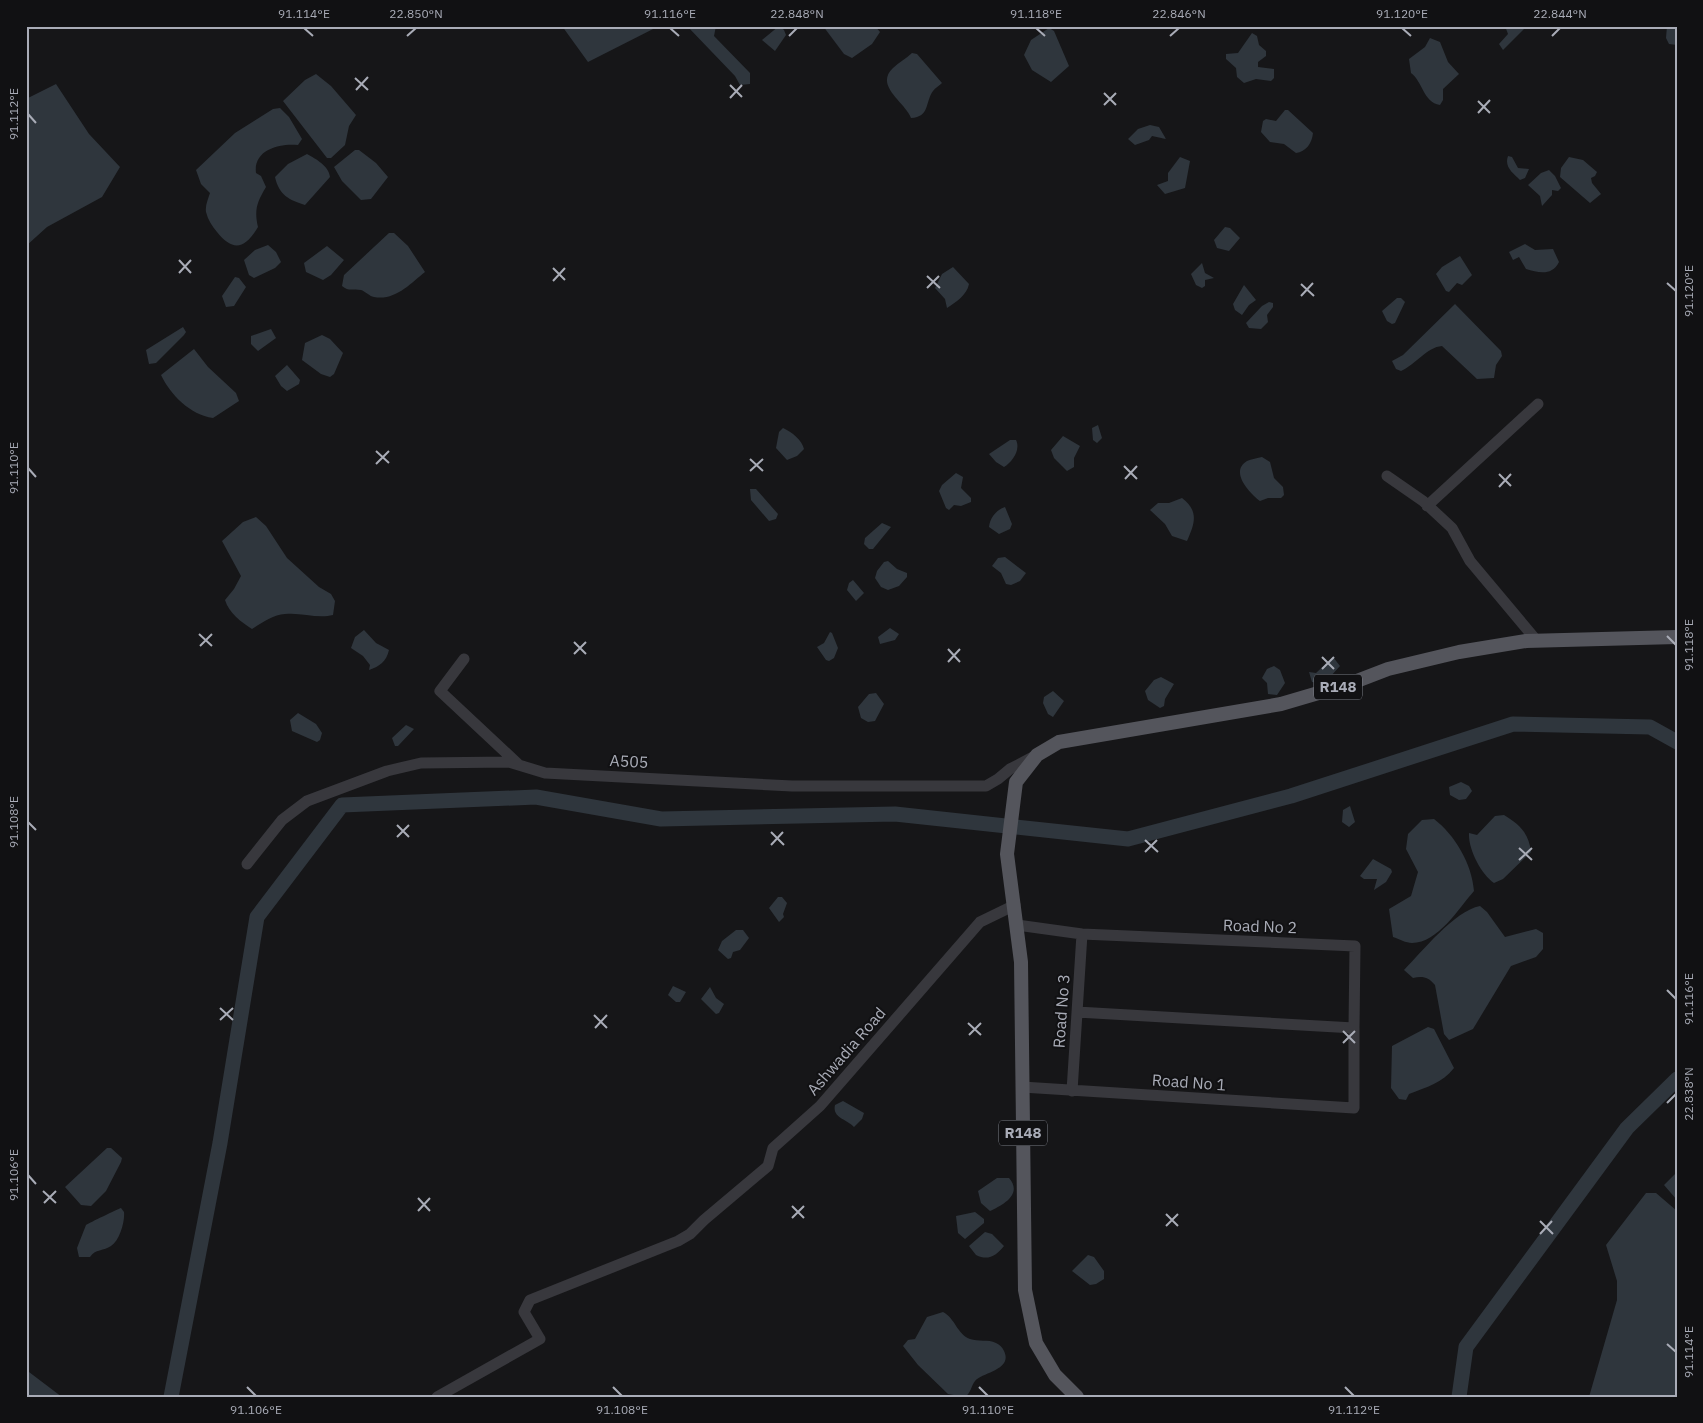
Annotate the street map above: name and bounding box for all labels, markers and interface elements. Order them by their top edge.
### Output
text: 91.114°E [278,6,330,21]
text: 22.850°N [389,6,443,21]
text: 91.116°E [644,6,696,21]
text: 22.848°N [770,6,824,21]
text: 91.118°E [1010,6,1062,21]
text: 22.846°N [1152,6,1206,21]
text: 91.120°E [1376,6,1428,21]
text: 22.844°N [1533,6,1587,21]
text: 91.112°E [6,88,21,140]
text: 91.120°E [1681,265,1696,317]
text: 91.110°E [6,442,21,494]
text: 91.118°E [1681,619,1696,671]
road number: R148 [1314,674,1362,700]
street label: A505 [609,750,649,772]
text: 91.108°E [6,796,21,848]
street label: Road No 2 [1223,915,1297,937]
street label: Road No 3 [1048,973,1074,1049]
text: 91.116°E [1681,973,1696,1025]
street label: Ashwadia Road [802,1003,890,1099]
text: 22.838°N [1681,1067,1696,1121]
street label: Road No 1 [1151,1069,1227,1095]
road number: R148 [999,1120,1047,1146]
text: 91.106°E [6,1149,21,1201]
text: 91.114°E [1681,1326,1696,1378]
text: 91.106°E [230,1402,282,1417]
text: 91.108°E [596,1402,648,1417]
text: 91.110°E [962,1402,1014,1417]
text: 91.112°E [1328,1402,1380,1417]

